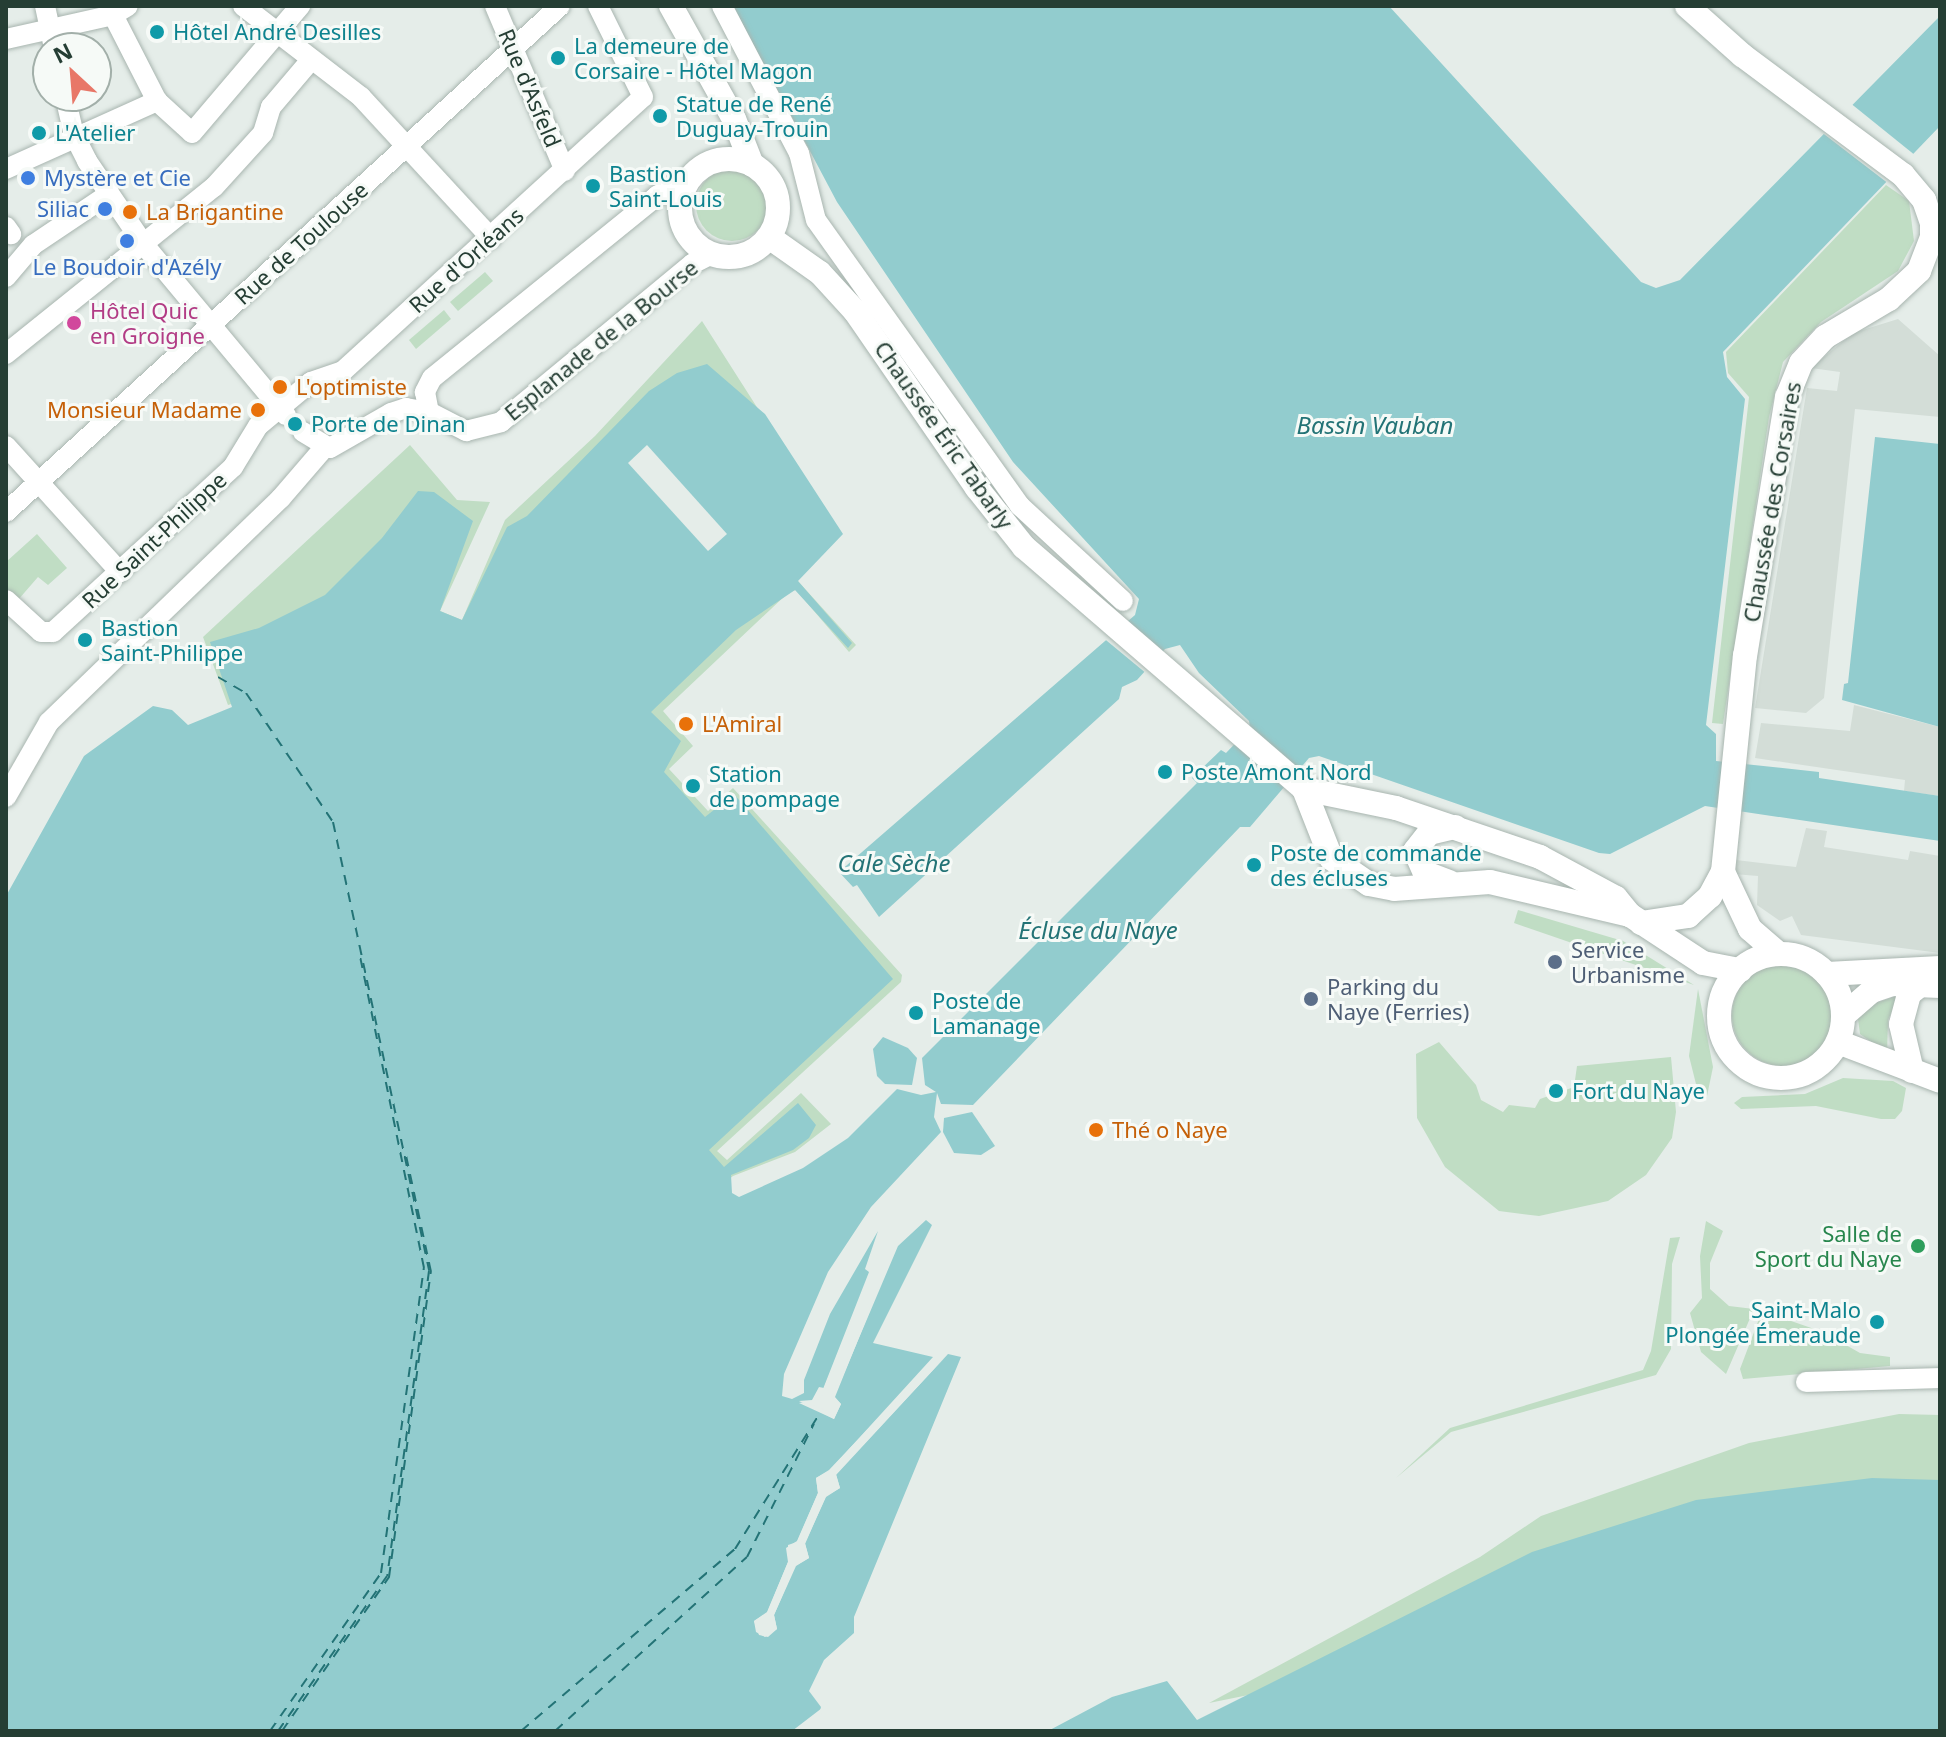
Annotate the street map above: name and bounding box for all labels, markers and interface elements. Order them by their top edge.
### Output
place label: Hôtel André Desilles [173,19,381,45]
marker: Hôtel André Desilles [148,23,166,41]
street label: Rue d'Asfeld [493,25,567,151]
north arrow [32,32,112,112]
place label: La demeure de Corsaire - Hôtel Magon [574,32,813,84]
text: N [48,35,77,70]
marker: La demeure de Corsaire - Hôtel Magon [549,49,567,67]
place label: Statue de René Duguay-Trouin [676,90,832,142]
marker: Statue de René Duguay-Trouin [651,107,669,125]
place label: L'Atelier [55,120,135,146]
marker: L'Atelier [30,124,48,142]
place label: Bastion Saint-Louis [609,160,722,212]
place label: Mystère et Cie [44,165,191,191]
marker: Mystère et Cie [19,169,37,187]
street label: Rue de Toulouse [229,176,373,310]
marker: Bastion Saint-Louis [584,177,602,195]
place label: Siliac [37,196,89,222]
place label: La Brigantine [146,199,284,225]
marker: Siliac [96,200,114,218]
street label: Rue d'Orléans [403,202,529,318]
marker: La Brigantine [121,203,139,221]
marker: Le Boudoir d'Azély [118,232,136,250]
place label: Le Boudoir d'Azély [33,254,221,280]
street label: Esplanade de la Bourse [499,254,703,426]
place label: Hôtel Quic en Groigne [90,297,205,348]
marker: Hôtel Quic en Groigne [65,314,83,332]
street label: Chaussée Éric Tabarly [869,336,1019,534]
place label: L'optimiste [296,374,407,400]
marker: L'optimiste [271,378,289,396]
street label: Chaussée des Corsaires [1738,380,1806,624]
place label: Monsieur Madame [47,397,242,423]
marker: Monsieur Madame [249,401,267,419]
place label: Porte de Dinan [311,411,466,437]
water label: Bassin Vauban [1297,411,1453,439]
marker: Porte de Dinan [286,415,304,433]
street label: Rue Saint-Philippe [76,466,232,614]
place label: Bastion Saint-Philippe [101,614,243,666]
marker: Bastion Saint-Philippe [76,631,94,649]
place label: L'Amiral [702,711,782,737]
marker: L'Amiral [677,715,695,733]
place label: Poste Amont Nord [1181,759,1372,785]
place label: Station de pompage [709,760,840,812]
marker: Poste Amont Nord [1156,763,1174,781]
marker: Station de pompage [684,777,702,795]
place label: Poste de commande des écluses [1270,839,1482,890]
water label: Cale Sèche [838,849,950,877]
marker: Poste de commande des écluses [1245,856,1263,874]
water label: Écluse du Naye [1018,916,1178,944]
place label: Service Urbanisme [1571,936,1685,988]
marker: Service Urbanisme [1546,953,1564,971]
place label: Parking du Naye (Ferries) [1327,973,1469,1024]
place label: Poste de Lamanage [932,987,1041,1038]
marker: Parking du Naye (Ferries) [1302,990,1320,1008]
marker: Poste de Lamanage [907,1004,925,1022]
place label: Fort du Naye [1572,1078,1705,1104]
marker: Fort du Naye [1547,1082,1565,1100]
place label: Thé o Naye [1112,1117,1228,1143]
marker: Thé o Naye [1087,1121,1105,1139]
place label: Salle de Sport du Naye [1755,1220,1902,1272]
marker: Salle de Sport du Naye [1909,1237,1927,1255]
place label: Saint-Malo Plongée Émeraude [1665,1296,1861,1348]
marker: Saint-Malo Plongée Émeraude [1868,1313,1886,1331]

